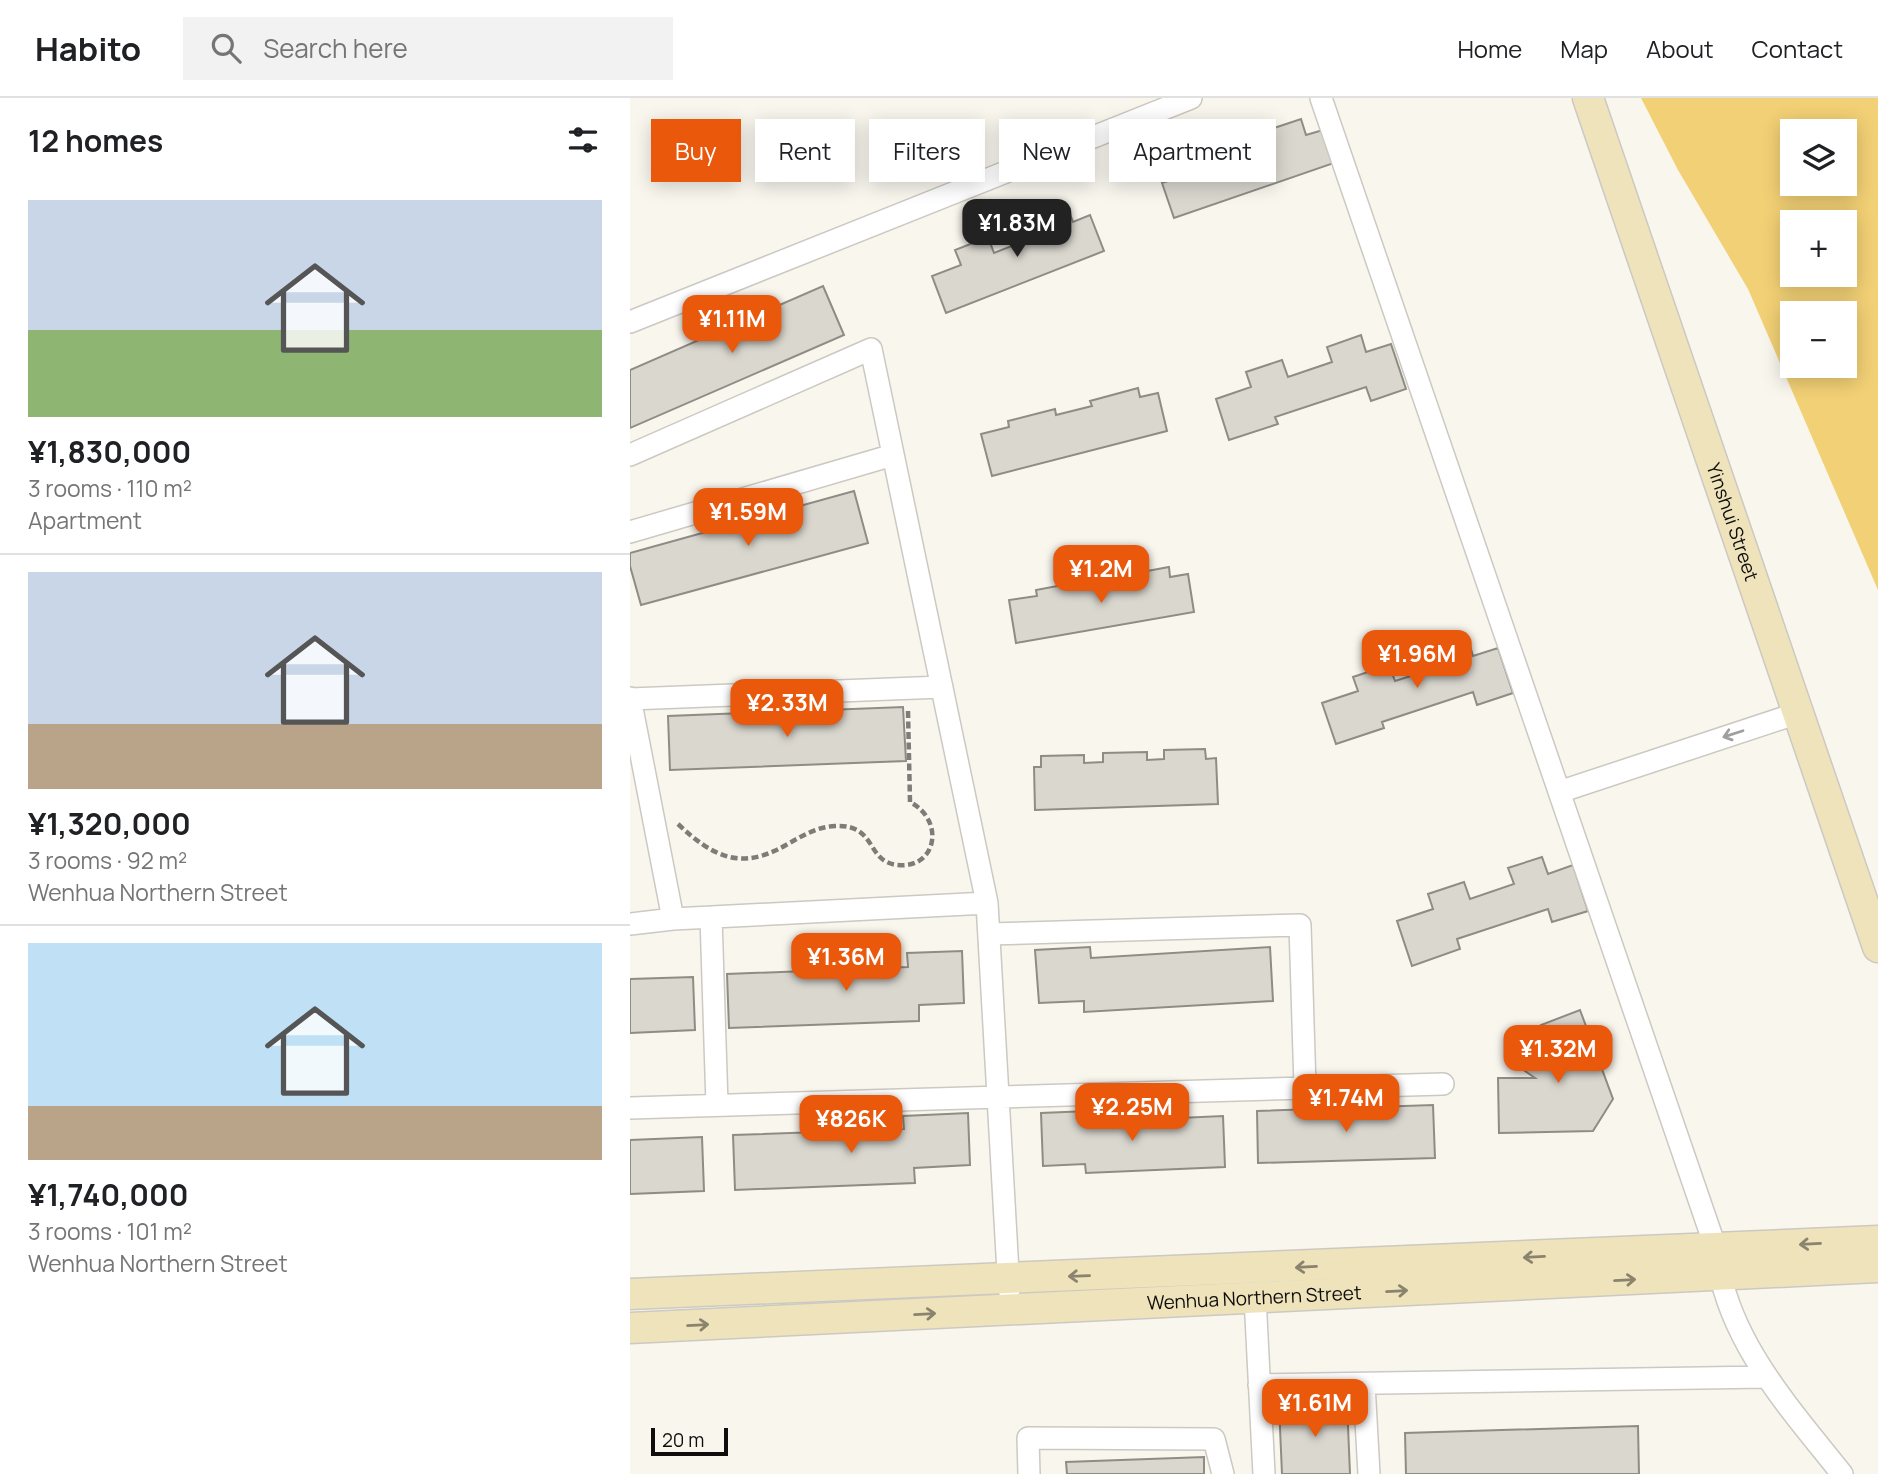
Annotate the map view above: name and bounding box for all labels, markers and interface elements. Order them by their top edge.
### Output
search box [183,17,673,80]
text: Habito [35,26,141,71]
icon: search [207,29,245,67]
text: Search here [263,30,408,66]
text: Home [1457,32,1522,65]
text: Map [1560,32,1608,65]
text: About [1646,32,1714,65]
text: Contact [1752,32,1843,65]
chip: Buy [651,119,741,182]
chip: Rent [755,119,855,182]
chip: Filters [869,119,985,182]
chip: New [999,119,1095,182]
chip: Apartment [1109,119,1276,182]
map controls [1780,119,1857,378]
button: layers [1780,119,1857,196]
text: 12 homes [28,120,163,161]
icon: filters [564,121,602,159]
pin: ¥1.83M [960,200,1074,259]
text: ¥1.83M [978,206,1056,238]
button: + [1780,210,1857,287]
icon: home [252,245,378,371]
pin: ¥1.11M [675,296,789,355]
button: − [1780,301,1857,378]
text: ¥1.11M [698,302,766,334]
text: ¥1,830,000 [28,431,191,472]
street label: Yinshui Street [1701,460,1765,584]
text: 3 rooms · 110 m² [28,472,192,504]
pin: ¥1.59M [691,489,805,548]
text: ¥1.59M [709,495,787,527]
text: Apartment [28,504,142,536]
pin: ¥1.2M [1052,546,1150,605]
text: ¥1.2M [1069,552,1133,584]
icon: home [252,617,378,743]
pin: ¥1.96M [1360,630,1474,690]
text: ¥1.96M [1378,637,1456,669]
pin: ¥2.33M [730,680,844,739]
text: ¥2.33M [746,686,828,718]
one-way arrow [1723,729,1745,741]
text: ¥1,320,000 [28,803,191,844]
text: 3 rooms · 92 m² [28,844,187,876]
text: Wenhua Northern Street [28,876,288,908]
pin: ¥1.36M [789,934,903,993]
text: ¥1.36M [807,940,885,972]
icon: home [252,988,378,1114]
pin: ¥1.32M [1501,1026,1615,1085]
text: ¥1.32M [1520,1032,1596,1064]
pin: ¥1.74M [1289,1074,1403,1134]
text: ¥1.74M [1308,1081,1384,1113]
pin: ¥2.25M [1075,1084,1189,1143]
text: ¥2.25M [1091,1090,1173,1122]
pin: ¥826K [802,1096,900,1155]
text: ¥826K [815,1102,887,1134]
text: ¥1,740,000 [28,1174,189,1215]
text: 3 rooms · 101 m² [28,1215,192,1247]
one-way arrow [1799,1238,1822,1251]
text: Wenhua Northern Street [28,1247,288,1279]
one-way arrow [1522,1250,1545,1263]
one-way arrow [1295,1260,1318,1273]
one-way arrow [1068,1269,1091,1283]
one-way arrow [1613,1273,1636,1286]
street label: Wenhua Northern Street [1146,1279,1362,1316]
one-way arrow [1386,1284,1409,1297]
one-way arrow [914,1307,937,1320]
one-way arrow [686,1318,709,1331]
pin: ¥1.61M [1258,1380,1372,1439]
text: ¥1.61M [1278,1386,1352,1418]
scale bar [651,1425,728,1457]
text: 20 m [662,1427,704,1453]

